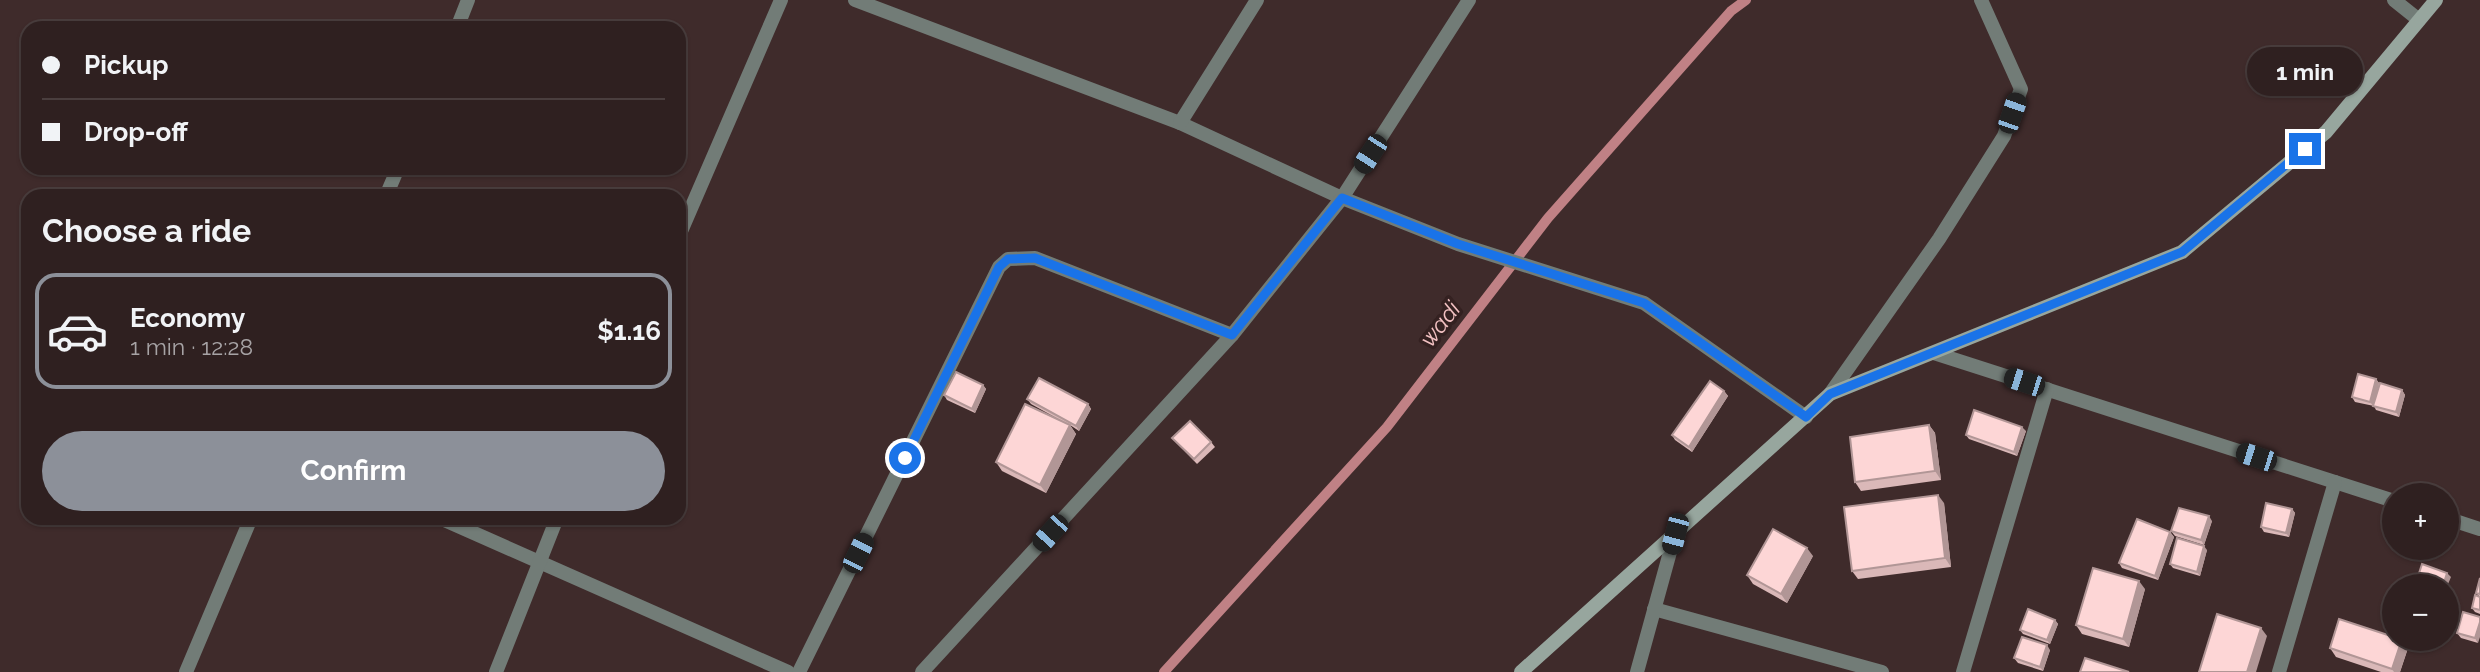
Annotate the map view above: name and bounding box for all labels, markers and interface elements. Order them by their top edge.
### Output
callout: 1 min [2247,47,2363,96]
text: Pickup [84,50,169,80]
text: 1 min [2276,58,2334,85]
car [1996,90,2029,136]
text: Drop-off [84,117,188,147]
car [1350,131,1391,177]
route end [2289,133,2321,165]
text: Choose a ride [42,212,251,249]
water label: wadi [1414,295,1466,352]
icon: car [46,300,109,363]
text: Economy [130,303,245,333]
text: $1.16 [597,316,661,346]
text: 1 min · 12:28 [130,333,253,360]
car [2001,366,2048,398]
button: Confirm [42,431,665,511]
car [2233,441,2280,473]
route start [889,442,921,474]
map controls [2382,483,2459,651]
button: + [2382,483,2459,560]
car [1029,510,1072,556]
car [1660,511,1691,557]
car [840,530,877,576]
button: − [2382,574,2459,651]

